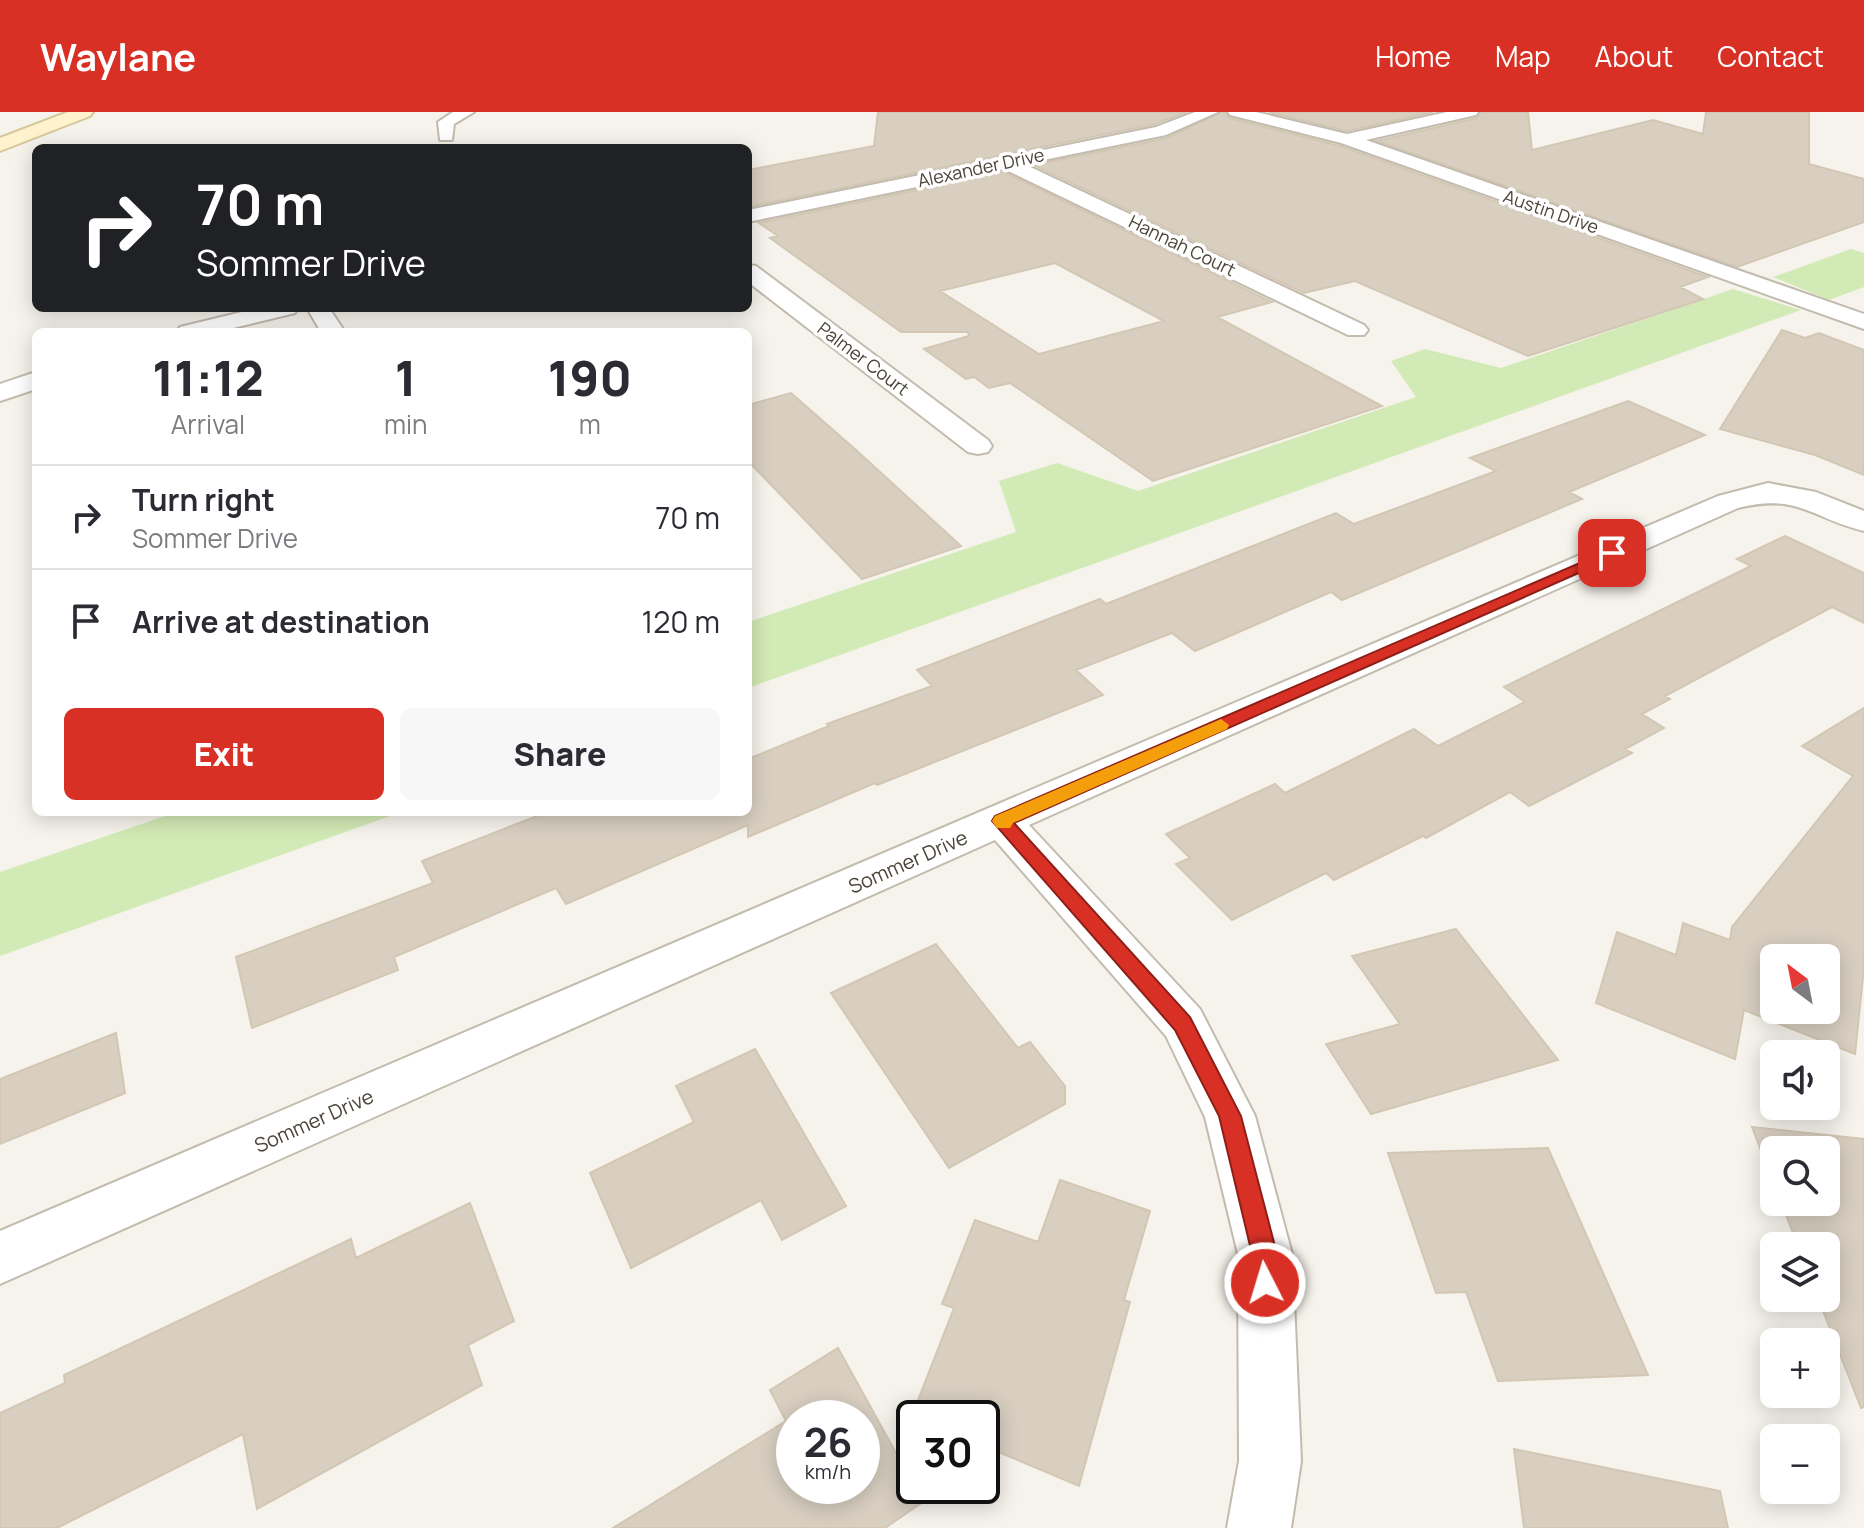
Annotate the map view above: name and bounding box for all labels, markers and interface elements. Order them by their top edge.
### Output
text: Waylane [40,30,196,82]
text: Home [1375,37,1451,75]
text: Map [1495,37,1551,75]
text: About [1595,37,1673,75]
text: Contact [1717,37,1824,75]
street label: Alexander Drive [915,142,1046,192]
text: 70 m [196,165,324,242]
icon: right [64,176,168,280]
street label: Austin Drive [1500,184,1602,239]
street label: Hannah Court [1125,209,1240,281]
text: Sommer Drive [196,238,426,287]
street label: Palmer Court [813,316,914,400]
text: 11:12 [152,345,264,410]
text: 1 [395,345,417,410]
text: 190 [548,345,632,410]
text: Arrival [171,406,245,442]
text: min [384,406,428,442]
text: m [579,406,601,442]
text: Turn right [132,479,275,520]
icon: right [64,495,108,539]
text: 70 m [655,497,720,538]
pin [1578,519,1646,587]
text: Sommer Drive [132,520,298,556]
icon: arrive [1590,531,1634,575]
icon: arrive [64,599,108,643]
text: Arrive at destination [132,601,430,642]
text: 120 m [641,601,720,642]
button: Exit [64,708,384,800]
button: Share [400,708,720,800]
street label: Sommer Drive [844,823,972,900]
north arrow [1760,944,1840,1024]
map controls [1760,944,1840,1504]
button: sound [1760,1040,1840,1120]
street label: Sommer Drive [250,1082,378,1159]
button: search [1760,1136,1840,1216]
button: layers [1760,1232,1840,1312]
position arrow [1223,1241,1307,1325]
button: + [1760,1328,1840,1408]
speed limit sign: 30 [896,1400,1000,1504]
text: 26 [804,1414,852,1469]
button: − [1760,1424,1840,1504]
text: km/h [805,1458,851,1485]

